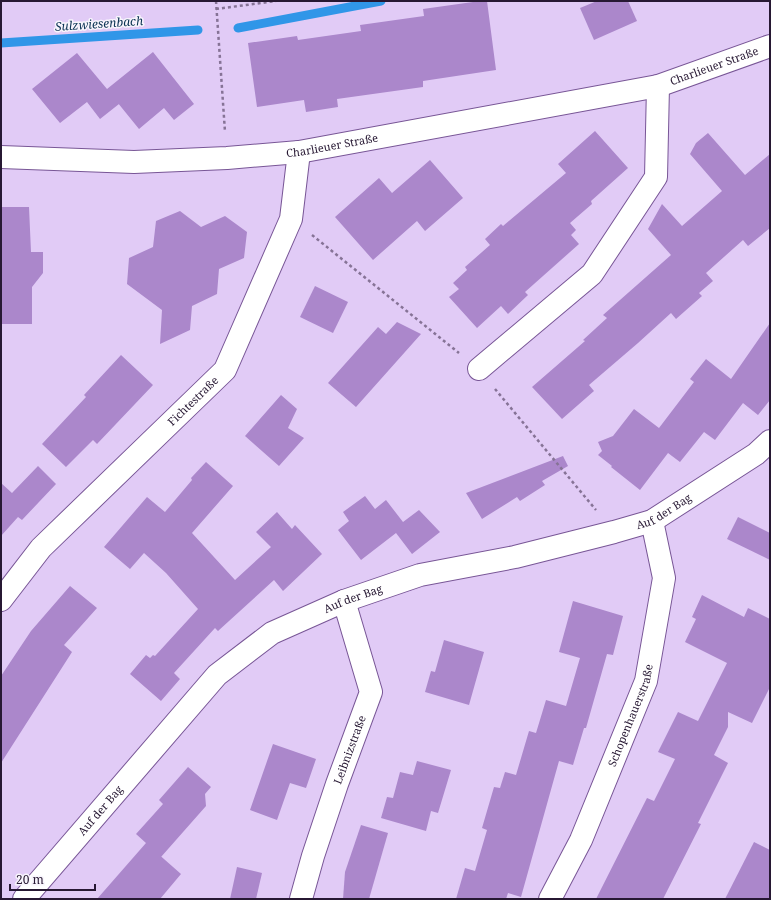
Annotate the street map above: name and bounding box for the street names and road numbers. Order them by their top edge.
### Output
street label: Charlieuer Straße [668,43,760,88]
street label: Charlieuer Straße [285,130,379,160]
street label: Fichtestraße [164,373,221,429]
street label: Auf der Bag [634,490,694,532]
street label: Auf der Bag [321,580,384,616]
street label: Schopenhauerstraße [604,663,656,769]
street label: Leibnizstraße [330,713,369,786]
street label: Auf der Bag [74,782,126,838]

